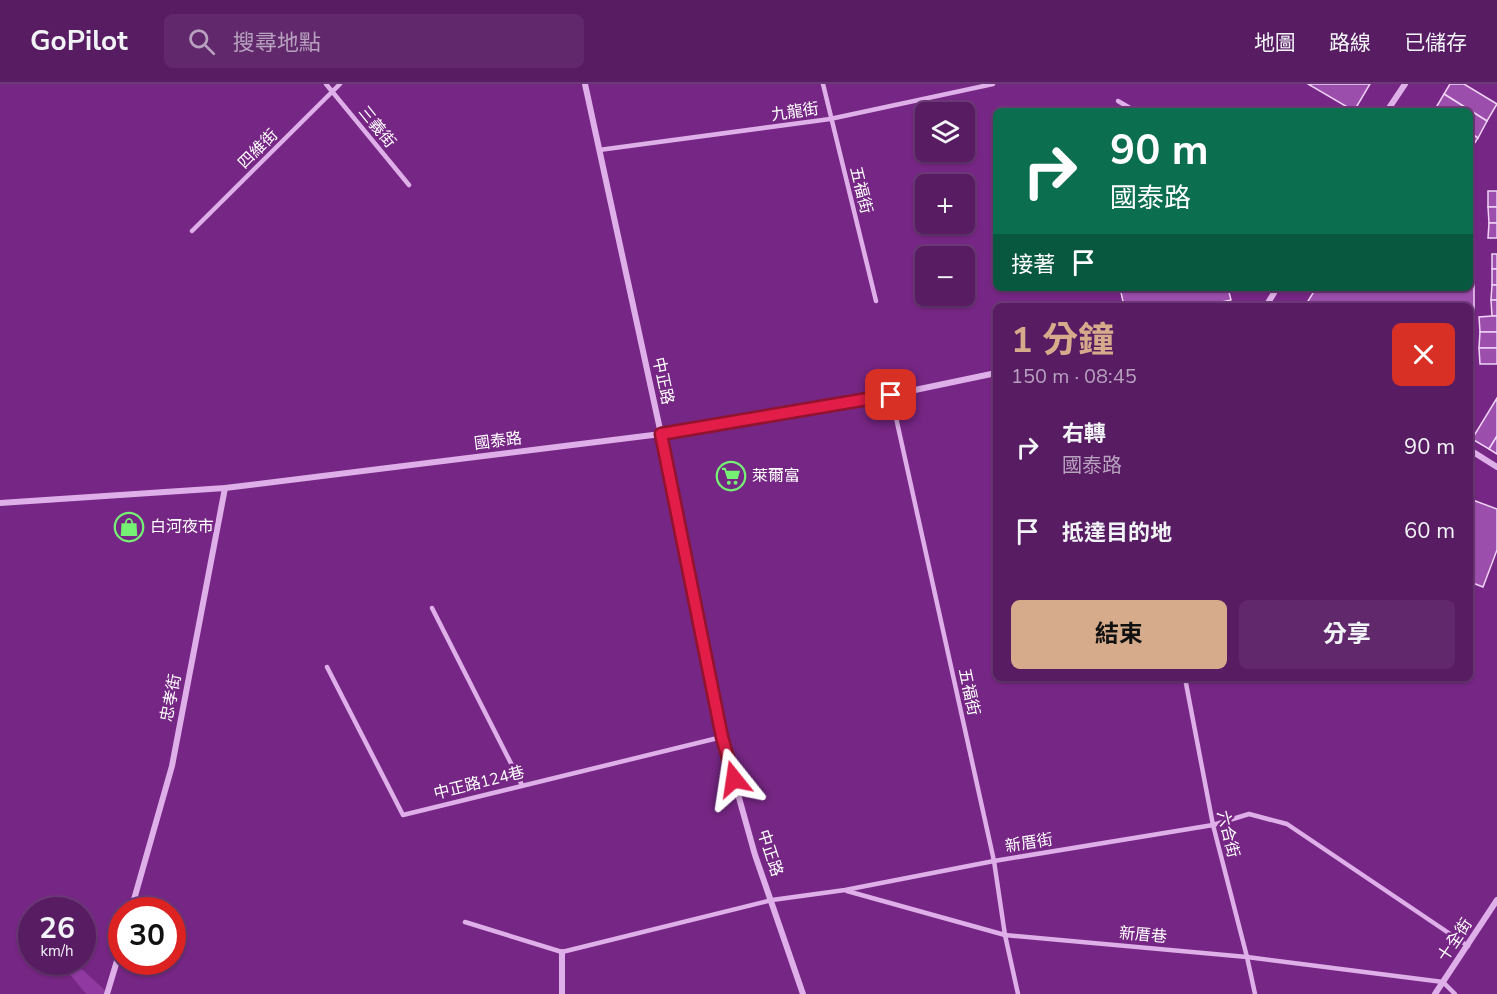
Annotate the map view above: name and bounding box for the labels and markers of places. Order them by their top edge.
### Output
pin [865,369,916,420]
supermarket icon: 萊爾富 [715,460,747,492]
place label: 萊爾富 [752,465,800,487]
shop icon: 白河夜市 [113,511,145,543]
place label: 白河夜市 [150,516,214,538]

